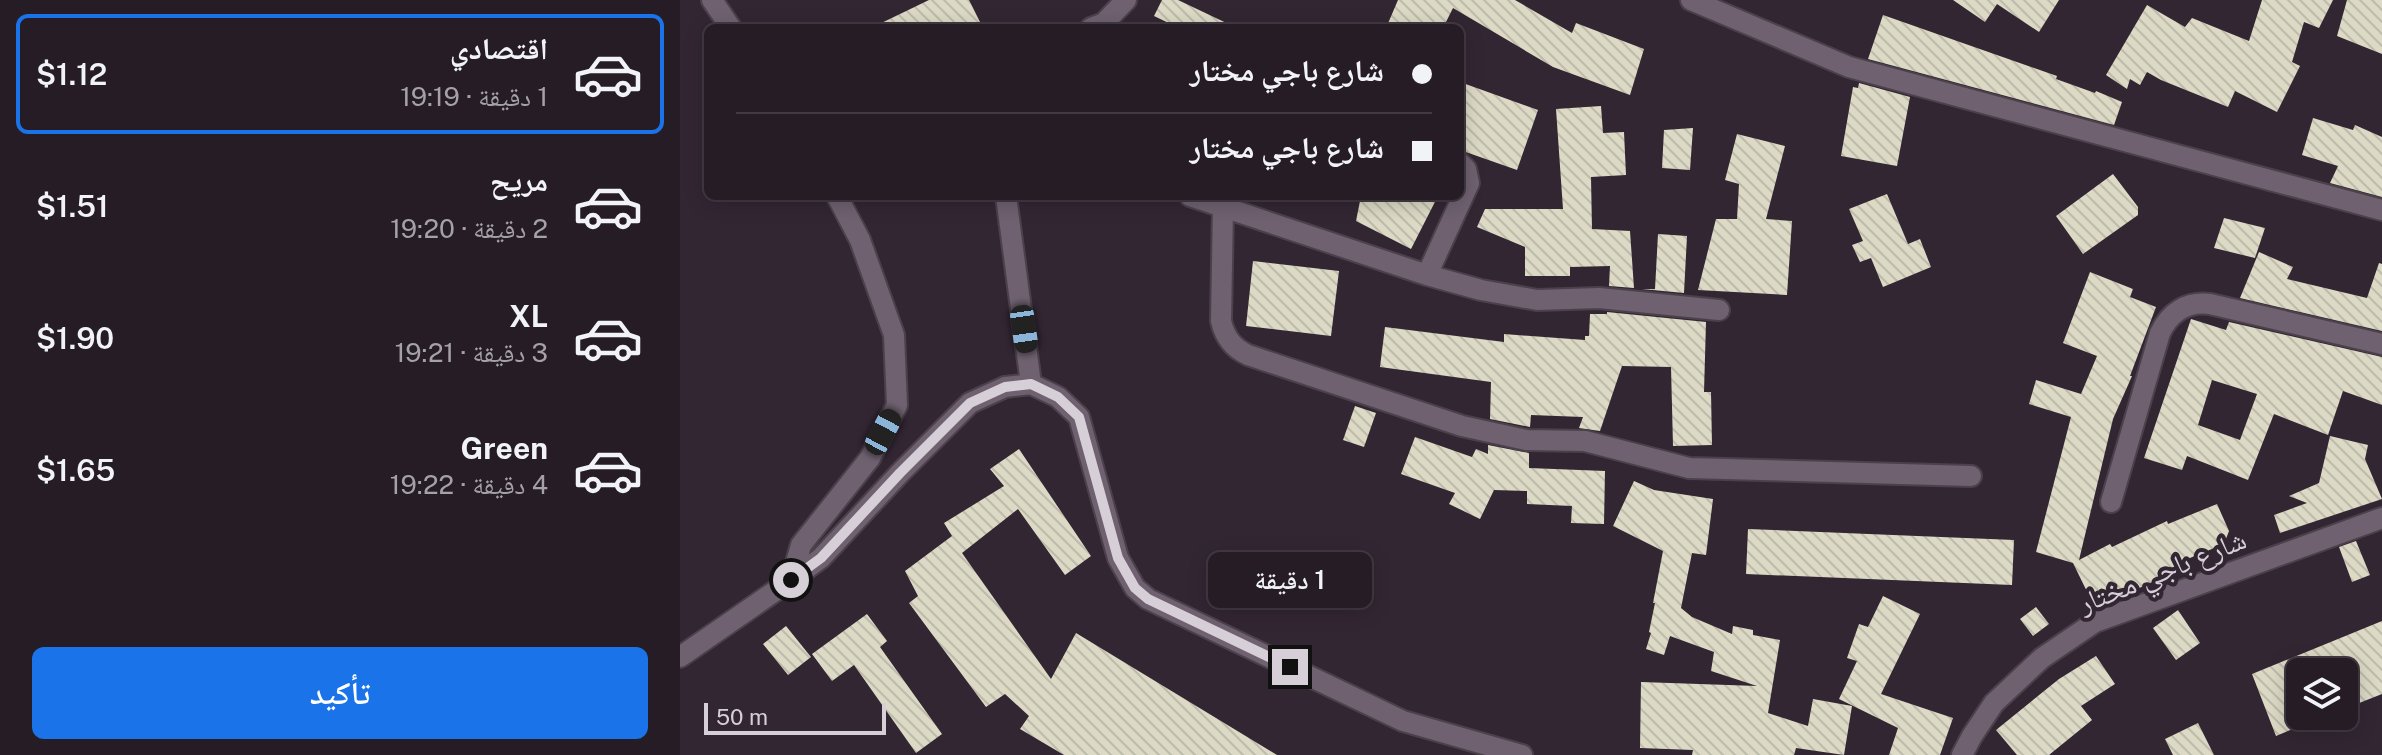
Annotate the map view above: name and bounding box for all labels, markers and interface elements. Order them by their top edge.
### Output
text: اقتصادي [450,30,548,66]
icon: car [572,38,644,110]
text: شارع باجي مختار [1190,52,1384,88]
text: $1.12 [36,56,107,92]
text: 1 دقيقة · 19:19 [400,81,548,112]
text: شارع باجي مختار [1190,129,1384,165]
text: مريح [490,162,548,198]
icon: car [572,170,644,242]
text: $1.51 [36,188,108,224]
text: 2 دقيقة · 19:20 [390,213,548,244]
text: XL [509,298,548,334]
icon: car [572,302,644,374]
car [1009,304,1039,354]
text: $1.90 [36,320,114,356]
text: 3 دقيقة · 19:21 [395,337,548,368]
car [861,405,905,459]
text: Green [461,430,548,466]
icon: car [572,434,644,506]
text: $1.65 [36,452,115,488]
text: 4 دقيقة · 19:22 [390,469,548,500]
street label: شارع باجي مختار [2072,522,2253,626]
callout: 1 دقيقة [1208,551,1372,607]
route start [773,562,809,598]
text: 1 دقيقة [1255,564,1326,595]
button: تأكيد [32,647,648,739]
route end [1272,649,1308,685]
map controls [2286,658,2358,730]
button: layers [2286,658,2358,730]
scale bar [704,699,886,735]
text: 50 m [716,704,768,730]

